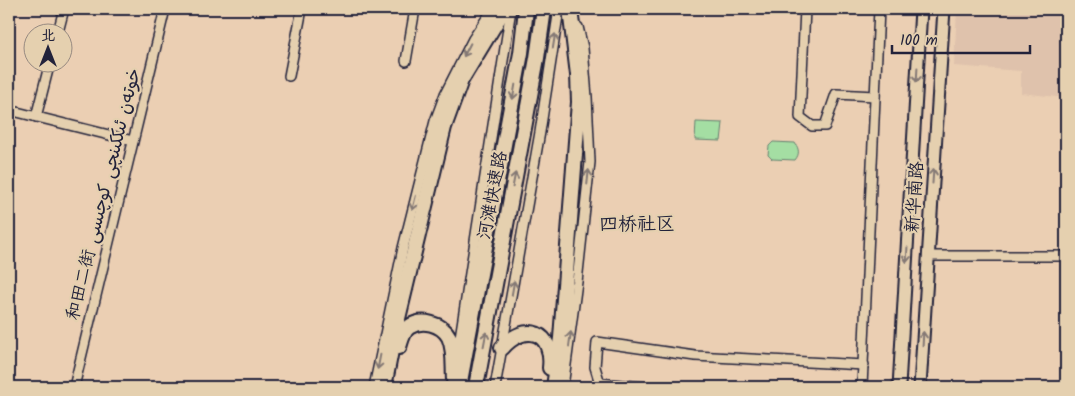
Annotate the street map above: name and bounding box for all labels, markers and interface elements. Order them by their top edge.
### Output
north arrow [22,22,72,72]
scale bar [892,22,1030,54]
text: 北 [41,25,55,47]
text: 100 m [900,29,938,53]
one-way arrow [549,33,559,49]
one-way arrow [462,42,471,57]
street label: 和田二街 خوتەن ئىككىنچى كوچىسى [59,65,150,323]
one-way arrow [912,67,921,83]
one-way arrow [509,83,519,99]
street label: 河滩快速路 [471,148,516,242]
street label: 新华南路 [899,160,932,234]
one-way arrow [928,169,937,185]
one-way arrow [583,170,593,186]
one-way arrow [510,172,520,188]
one-way arrow [409,194,418,210]
district label: 四桥社区 [599,210,675,240]
one-way arrow [902,246,911,262]
one-way arrow [508,280,518,296]
one-way arrow [565,331,575,347]
one-way arrow [918,331,927,347]
one-way arrow [480,332,490,348]
one-way arrow [373,353,383,369]

